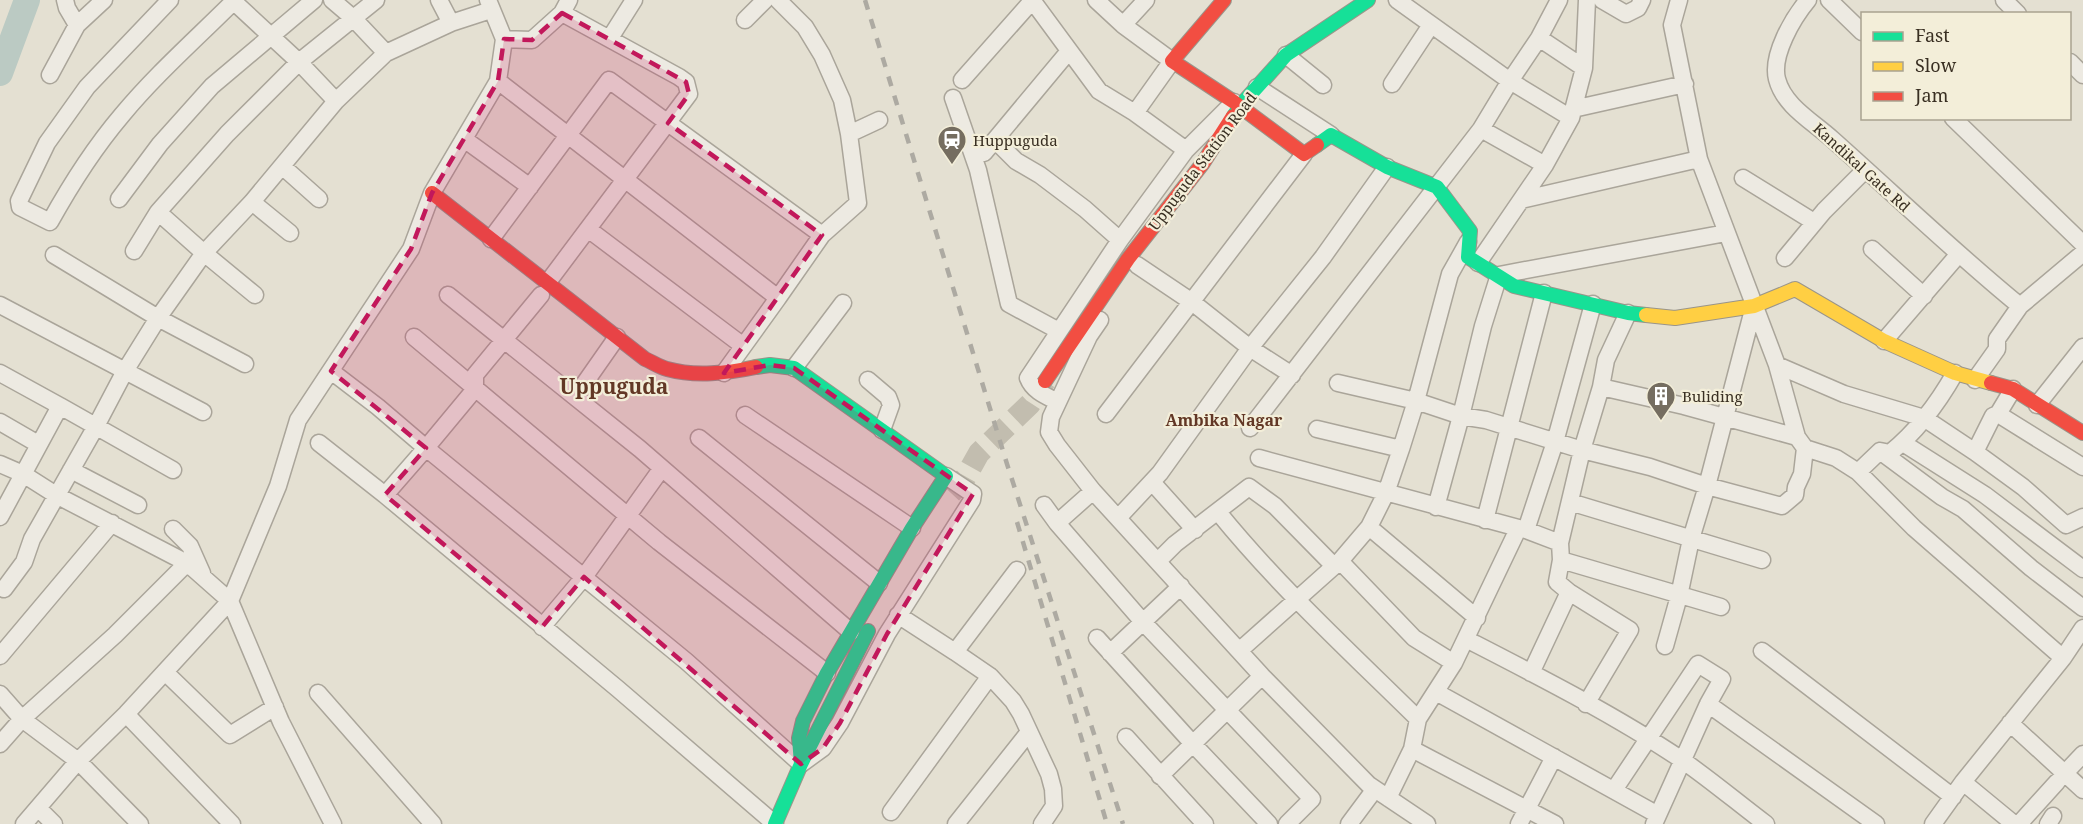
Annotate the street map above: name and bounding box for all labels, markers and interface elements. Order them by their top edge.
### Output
legend [1861,12,2071,120]
text: Fast [1915,23,1950,47]
text: Slow [1915,53,1957,77]
text: Jam [1914,83,1949,107]
street label: Uppuguda Station Road [1143,88,1261,234]
street label: Kandikal Gate Rd [1809,118,1915,216]
station icon: Huppuguda [936,124,968,166]
place label: Huppuguda [973,130,1058,150]
district label: Uppuguda [560,372,668,400]
building icon: Buliding [1645,380,1677,422]
place label: Buliding [1682,386,1743,406]
district label: Ambika Nagar [1166,409,1283,431]

